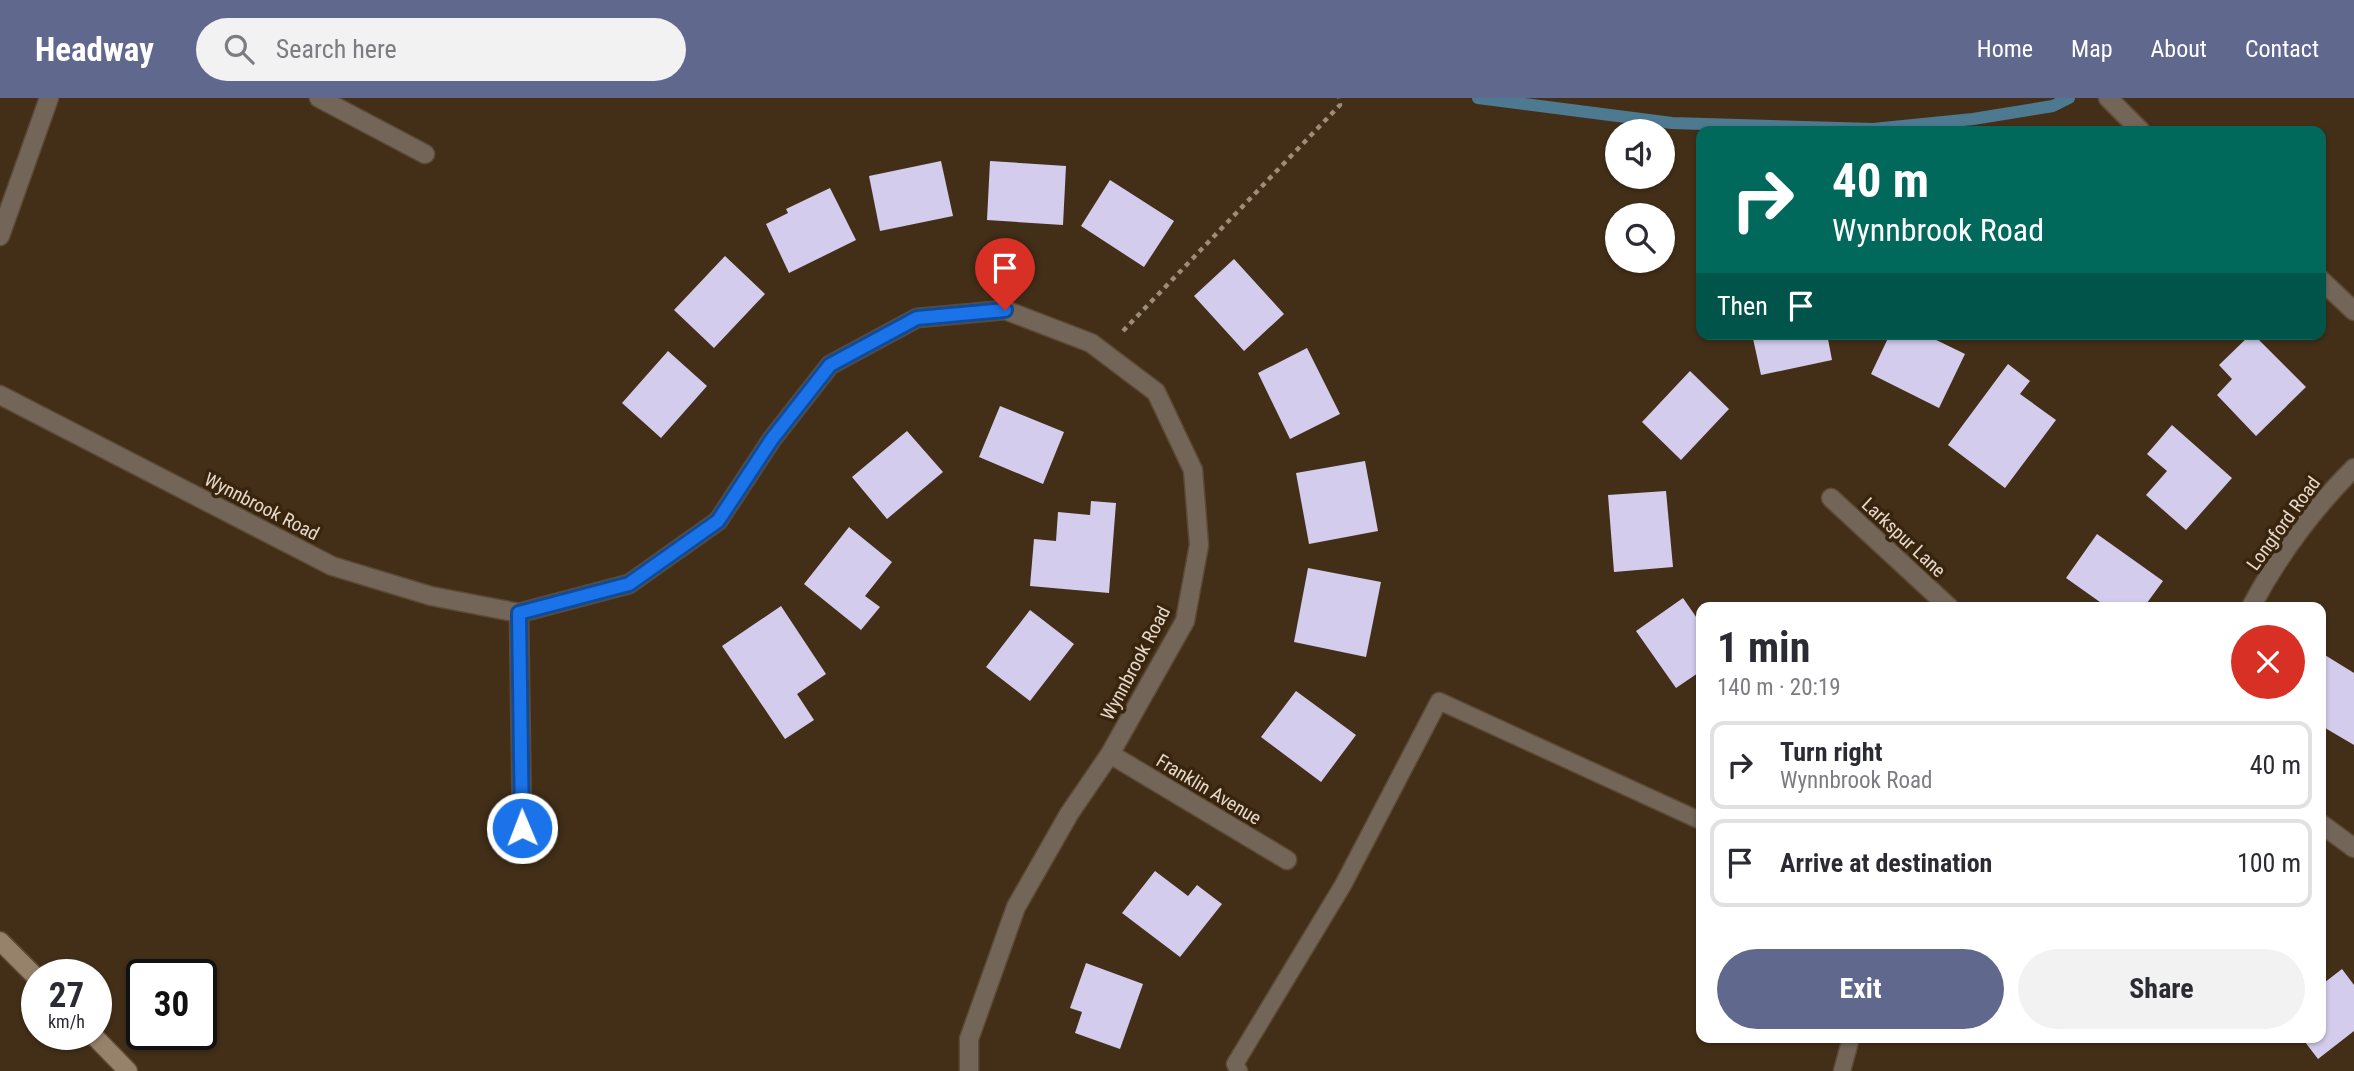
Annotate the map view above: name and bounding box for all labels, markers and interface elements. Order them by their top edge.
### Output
search box [196,18,686,81]
text: Headway [35,30,154,69]
icon: search [220,30,258,68]
text: Search here [276,34,397,64]
text: Home [1977,35,2033,63]
text: Map [2071,35,2113,63]
text: About [2151,35,2207,63]
text: Contact [2245,35,2319,63]
map controls [1605,119,1675,273]
button: sound [1605,119,1675,189]
text: 40 m [1832,152,1929,209]
icon: right [1717,154,1808,245]
button: search [1605,203,1675,273]
text: Wynnbrook Road [1832,211,2044,249]
pin [975,238,1035,310]
icon: arrive [986,249,1024,287]
icon: arrive [1782,287,1820,325]
text: Then [1717,291,1768,321]
street label: Wynnbrook Road [200,468,323,545]
street label: Longford Road [2242,472,2325,575]
street label: Larkspur Lane [1857,493,1950,582]
street label: Wynnbrook Road [1096,602,1175,724]
text: 1 min [1717,623,1810,672]
button: close [2231,625,2305,699]
text: 140 m · 20:19 [1717,674,1841,701]
text: Turn right [1780,737,1882,767]
icon: right [1721,746,1759,784]
street label: Franklin Avenue [1152,749,1265,830]
text: 40 m [2250,750,2301,780]
text: Wynnbrook Road [1780,767,1932,794]
position arrow [485,791,559,865]
icon: arrive [1721,844,1759,882]
text: Arrive at destination [1780,848,1992,878]
text: 100 m [2237,848,2301,878]
button: Exit [1717,949,2004,1029]
button: Share [2018,949,2305,1029]
speed limit sign: 30 [126,959,217,1050]
text: 27 [49,975,84,1016]
text: km/h [48,1011,85,1032]

